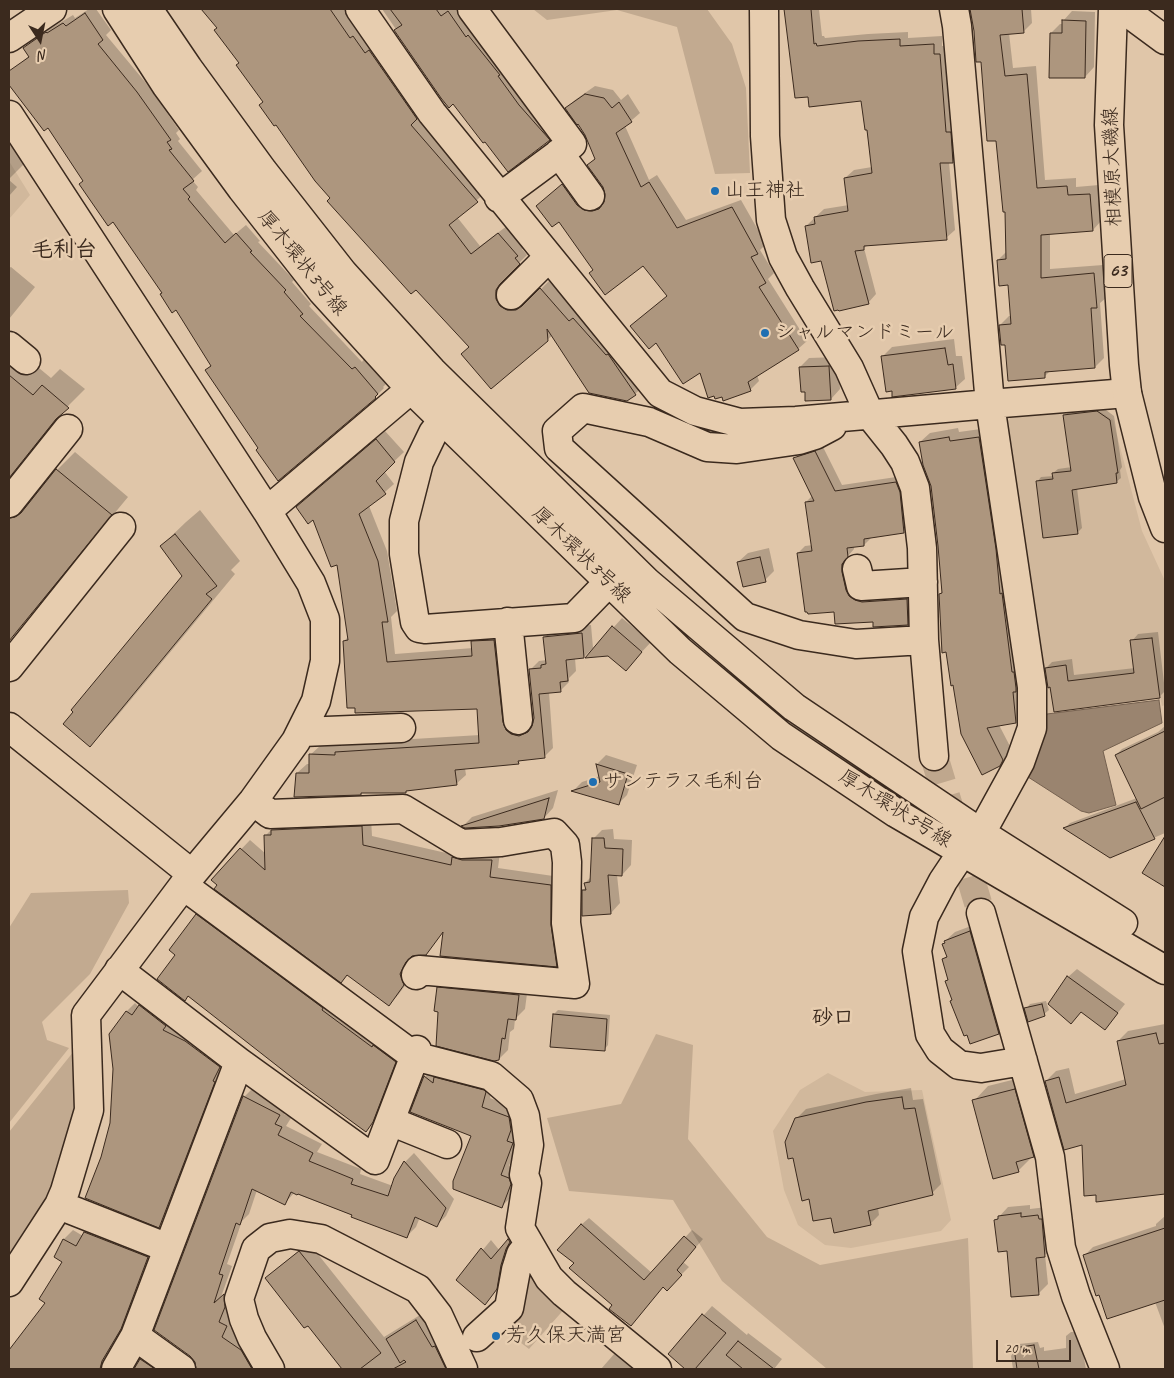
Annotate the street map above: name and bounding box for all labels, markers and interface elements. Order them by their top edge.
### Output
north arrow [15,15,65,65]
text: N [37,46,49,64]
street label: 相模原大磯線 [1099,107,1127,227]
place label: 山王神社 [725,179,805,203]
marker: 山王神社 [709,185,721,197]
street label: 厚木環状3号線 [252,205,352,321]
district label: 毛利台 [31,237,97,263]
road number: 63 [1104,255,1132,288]
place label: シャルマンドミール [775,321,955,345]
marker: シャルマンドミール [759,327,771,339]
street label: 厚木環状3号線 [526,502,636,608]
street label: 厚木環状3号線 [834,765,956,853]
place label: サンテラス毛利台 [603,770,763,794]
marker: サンテラス毛利台 [587,776,599,788]
district label: 砂口 [812,1005,854,1031]
place label: 芳久保天満宮 [506,1324,626,1348]
marker: 芳久保天満宮 [490,1330,502,1342]
scale bar [999,1330,1074,1362]
text: 20 m [1004,1339,1030,1358]

